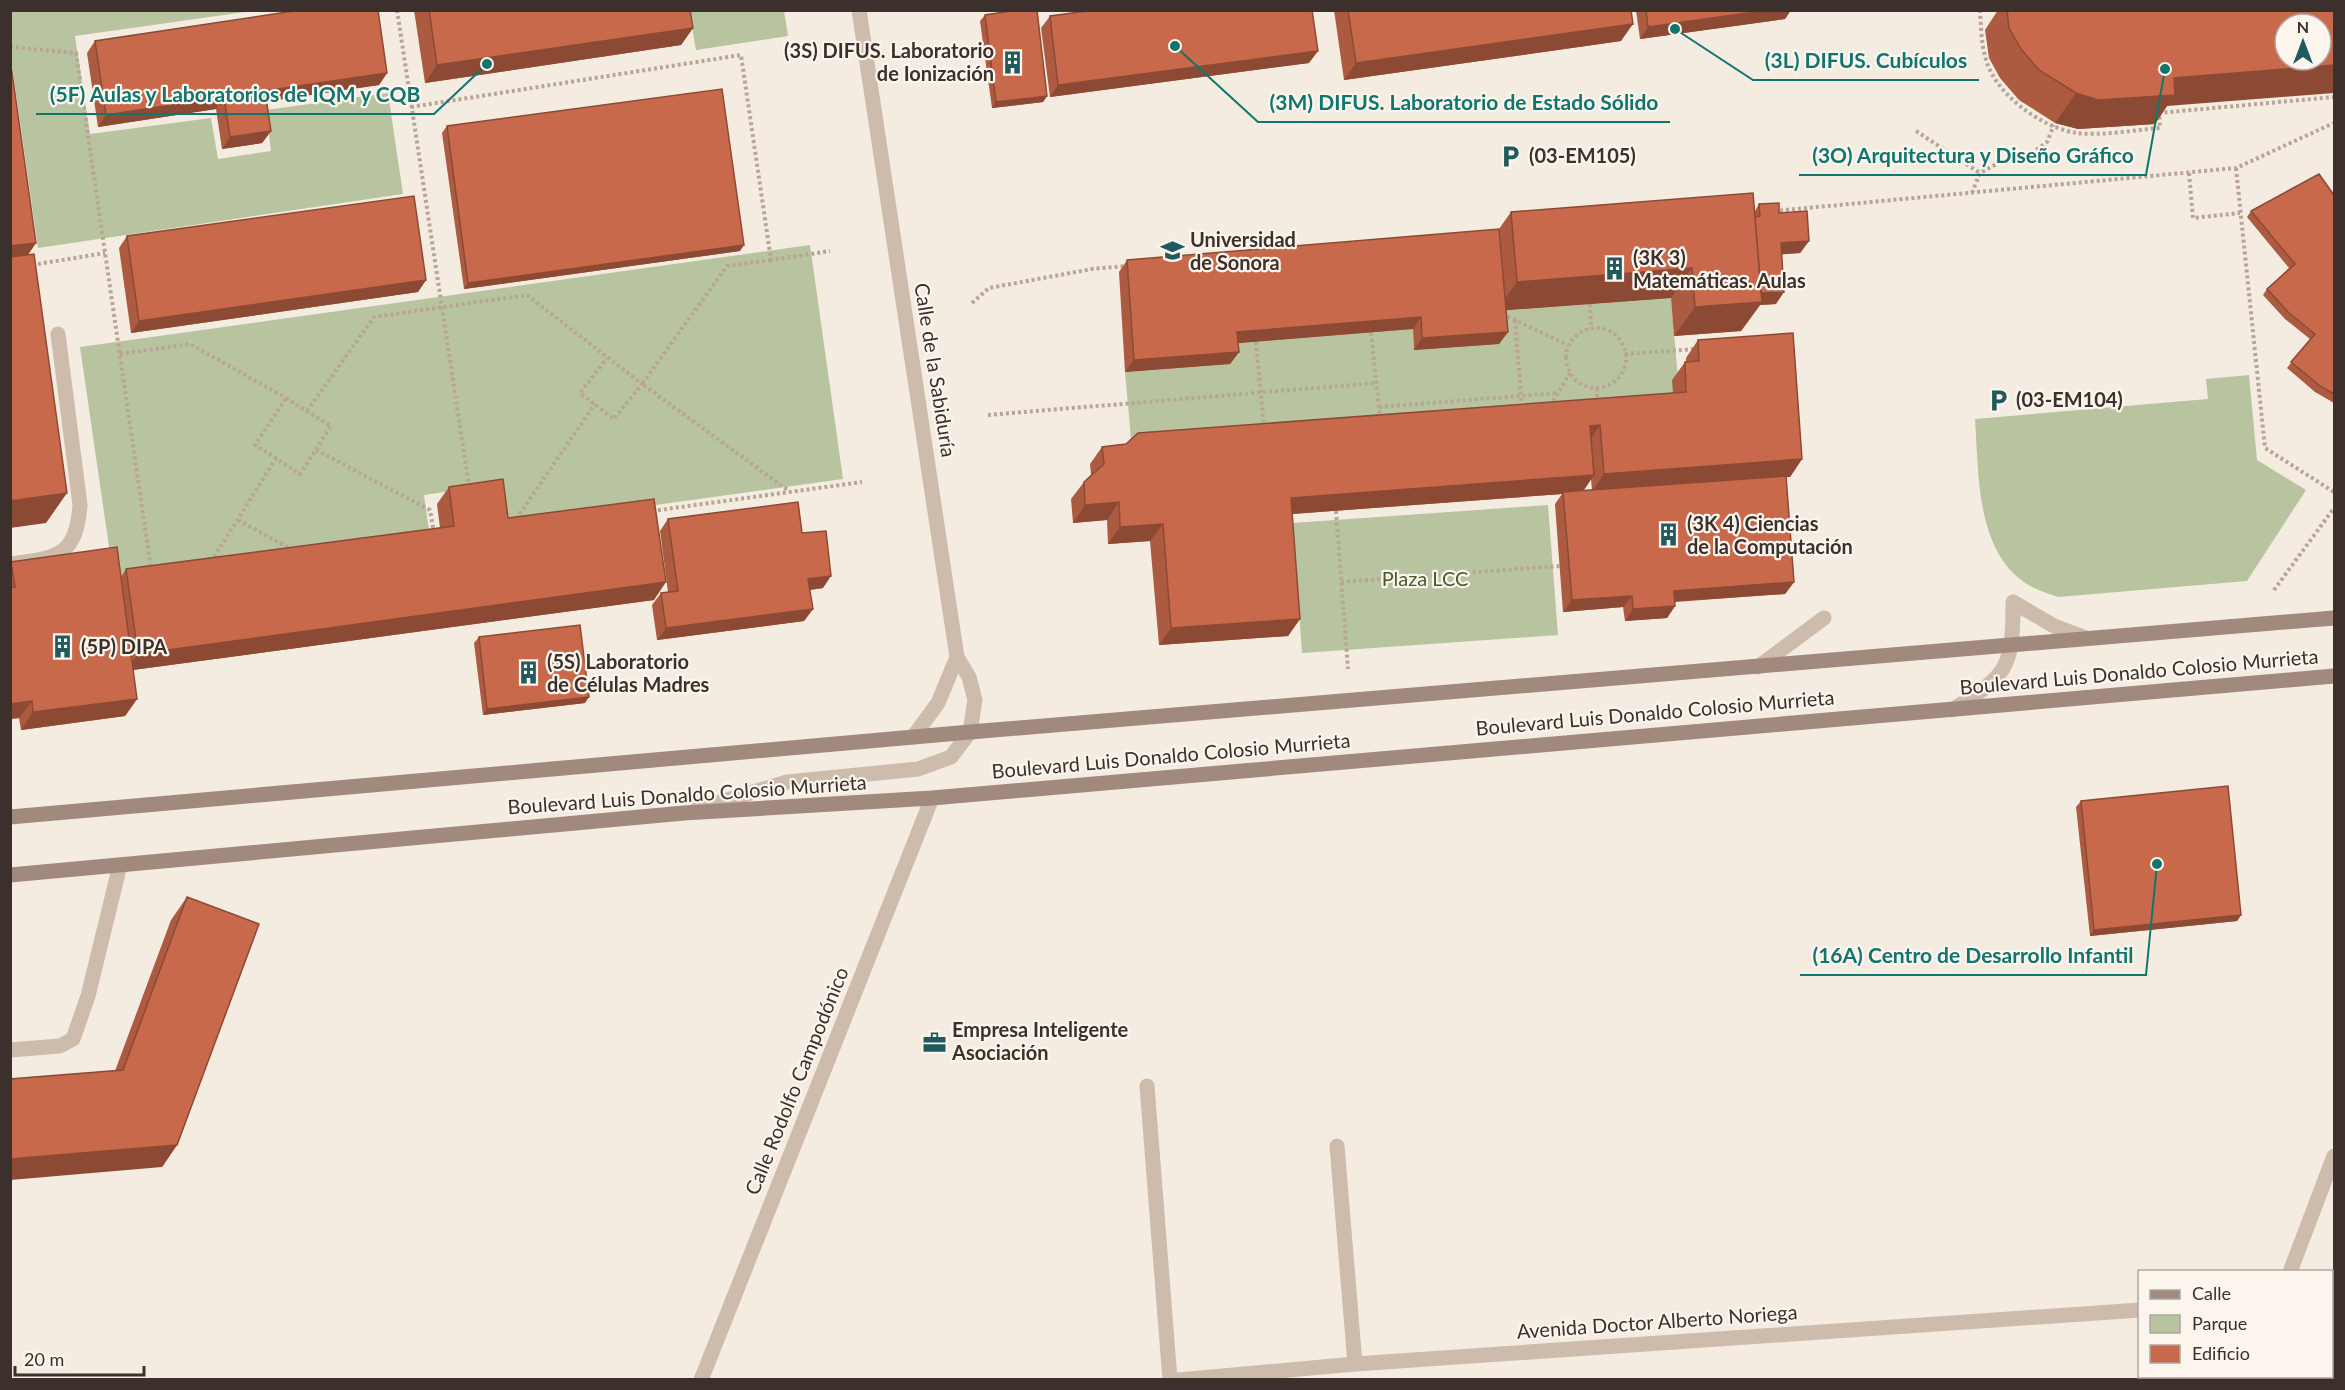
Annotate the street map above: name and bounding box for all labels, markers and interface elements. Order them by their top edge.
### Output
north arrow [2273,12,2333,72]
text: N [2297,17,2309,36]
place label: (3S) DIFUS. Laboratorio de Ionización [784,38,994,85]
callout: (3L) DIFUS. Cubículos [1753,41,1979,80]
text: (3L) DIFUS. Cubículos [1765,47,1967,72]
building icon: (3S) DIFUS. Laboratorio de Ionización [999,49,1025,75]
callout: (5F) Aulas y Laboratorios de IQM y CQB [36,75,434,114]
text: (5F) Aulas y Laboratorios de IQM y CQB [50,81,420,106]
callout: (3M) DIFUS. Laboratorio de Estado Sólido [1258,83,1670,122]
text: (3M) DIFUS. Laboratorio de Estado Sólido [1270,89,1658,114]
callout: (3O) Arquitectura y Diseño Gráfico [1799,136,2146,175]
text: (3O) Arquitectura y Diseño Gráfico [1812,142,2134,167]
parking icon: (03-EM105) [1498,143,1524,169]
place label: (03-EM105) [1529,143,1636,167]
place label: Universidad de Sonora [1190,227,1296,274]
school or university icon: Universidad de Sonora [1159,238,1185,264]
place label: (3K 3) Matemáticas. Aulas [1633,245,1806,292]
building icon: (3K 3) Matemáticas. Aulas [1602,256,1628,282]
street label: Calle de la Sabiduría [910,281,962,459]
parking icon: (03-EM104) [1985,387,2011,413]
place label: (03-EM104) [2016,387,2123,411]
place label: (3K 4) Ciencias de la Computación [1687,511,1853,558]
building icon: (3K 4) Ciencias de la Computación [1656,522,1682,548]
park label: Plaza LCC [1382,566,1468,590]
building icon: (5P) DIPA [50,634,76,660]
place label: (5P) DIPA [81,634,167,658]
street label: Boulevard Luis Donaldo Colosio Murrieta [1959,643,2319,699]
place label: (5S) Laboratorio de Células Madres [547,649,710,696]
building icon: (5S) Laboratorio de Células Madres [516,660,542,686]
street label: Boulevard Luis Donaldo Colosio Murrieta [1475,684,1835,740]
street label: Boulevard Luis Donaldo Colosio Murrieta [991,727,1351,783]
street label: Boulevard Luis Donaldo Colosio Murrieta [507,769,867,819]
callout: (16A) Centro de Desarrollo Infantil [1800,936,2146,975]
text: (16A) Centro de Desarrollo Infantil [1812,942,2134,967]
street label: Calle Rodolfo Campodónico [739,963,853,1198]
place label: Empresa Inteligente Asociación [951,1017,1129,1064]
office icon: Empresa Inteligente Asociación [921,1029,947,1055]
legend [2138,1270,2333,1378]
text: Calle [2192,1282,2231,1304]
street label: Avenida Doctor Alberto Noriega [1516,1299,1798,1343]
text: Parque [2192,1312,2247,1334]
scale bar [15,1339,144,1377]
text: Edificio [2192,1342,2250,1364]
text: 20 m [24,1348,64,1370]

